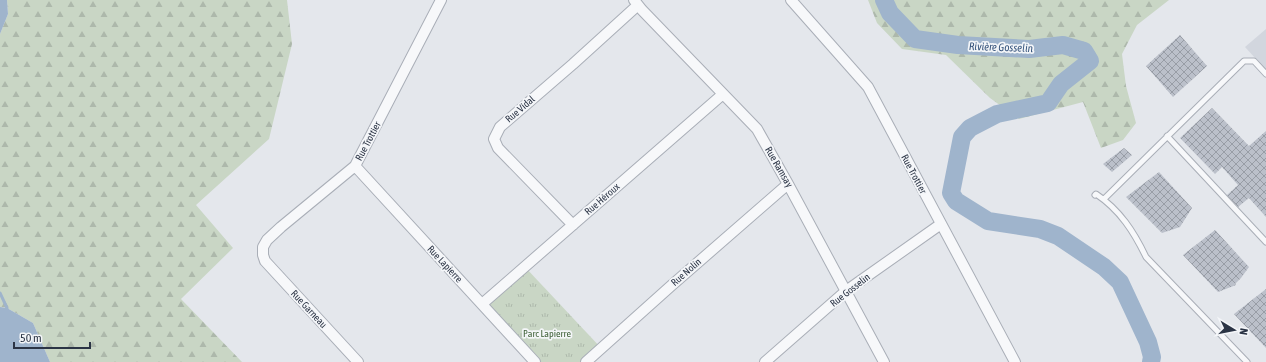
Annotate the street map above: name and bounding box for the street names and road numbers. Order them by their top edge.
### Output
street label: Rue Vidal [503,93,537,125]
street label: Rue Trottier [353,119,383,162]
street label: Rue Ramsay [763,145,795,189]
street label: Rue Trottier [899,153,929,196]
street label: Rue Héroux [582,181,622,217]
street label: Rue Lapierre [425,243,465,285]
street label: Rue Nolin [669,256,703,288]
street label: Rue Gosselin [828,271,872,309]
street label: Rue Garneau [289,288,329,330]

